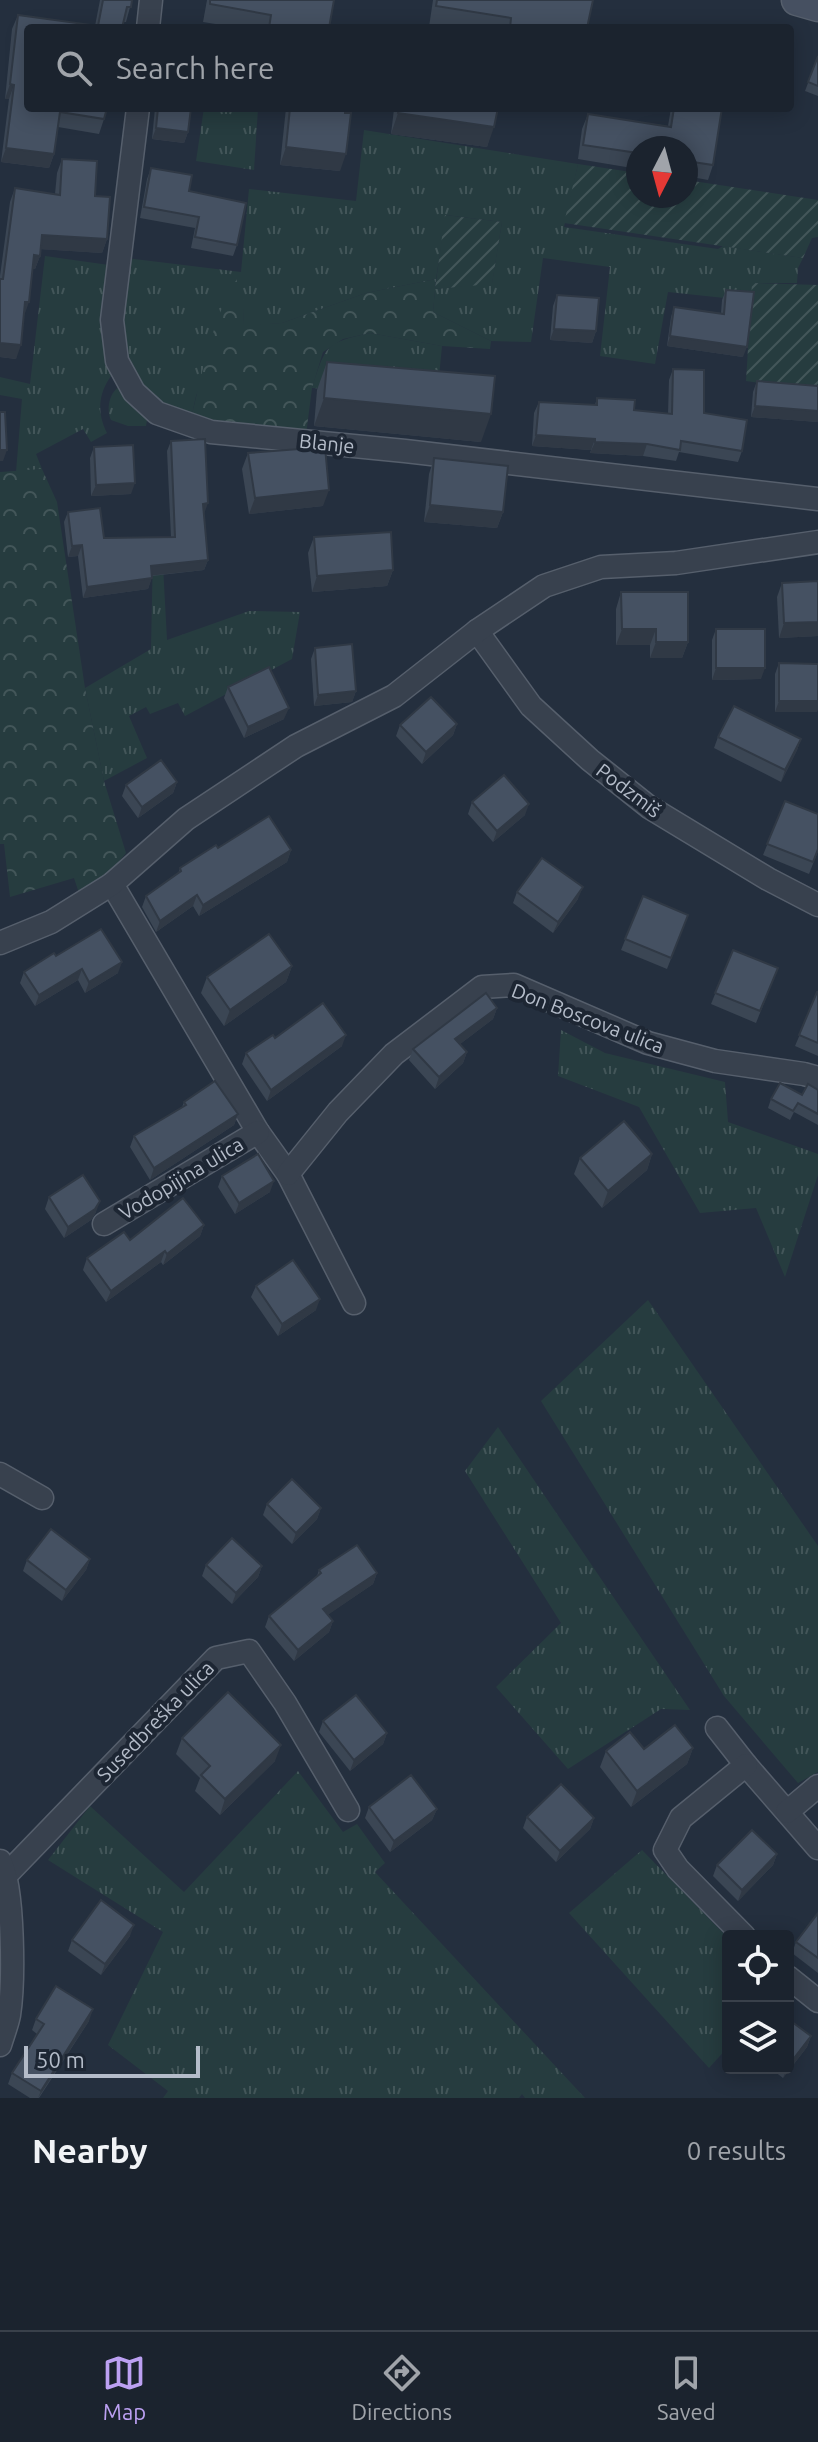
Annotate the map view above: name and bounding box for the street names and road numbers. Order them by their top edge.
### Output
street label: Blanje [298,429,356,457]
street label: Podzmiš [592,758,666,822]
street label: Don Boscova ulica [509,978,667,1058]
street label: Vodopijina ulica [115,1132,247,1224]
street label: Susedbreška ulica [92,1656,218,1786]

